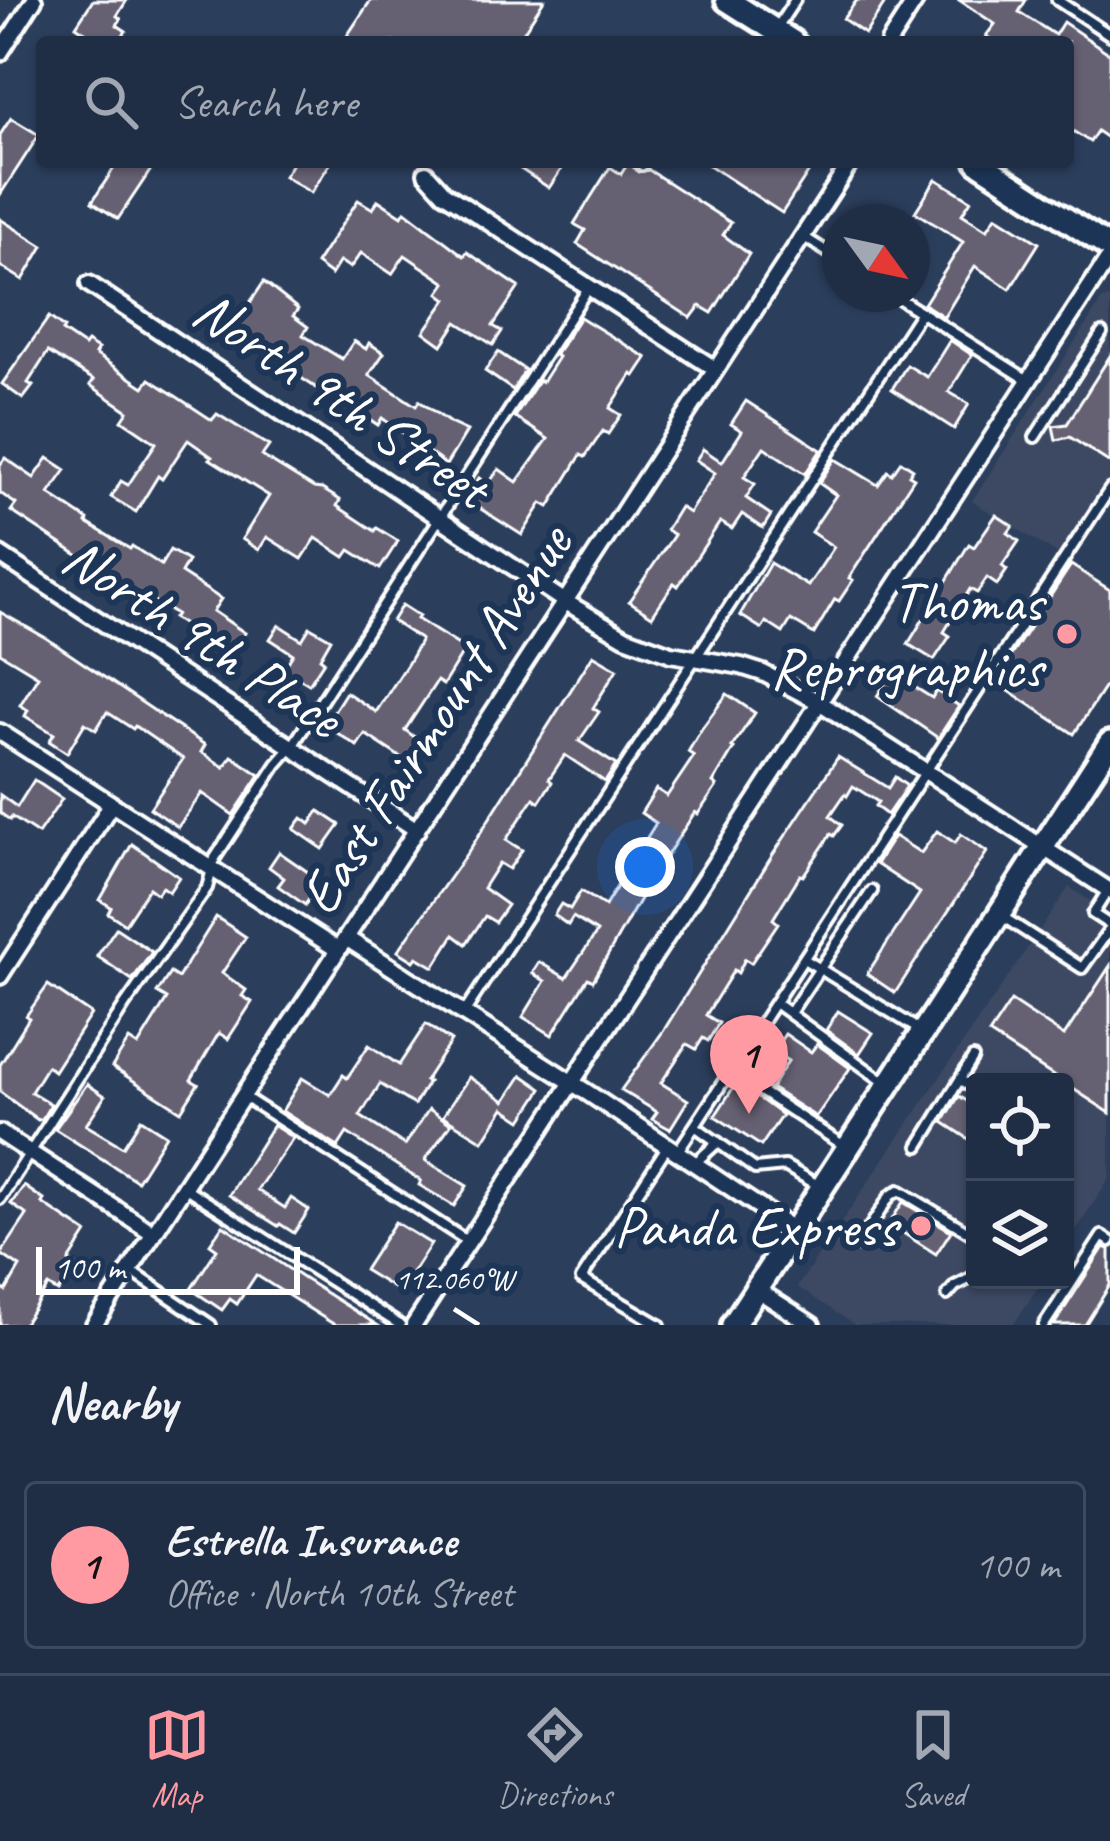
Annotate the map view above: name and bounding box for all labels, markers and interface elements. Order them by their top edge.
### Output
search box [36,36,1074,168]
icon: search [78,69,144,135]
text: Search here [174,74,357,131]
north arrow [822,204,930,312]
street label: North 9th Street [180,274,507,527]
street label: East Fairmount Avenue [282,509,589,927]
street label: North 9th Place [50,520,358,755]
place label: Thomas Reprographics [770,566,1048,704]
marker: Thomas Reprographics [1054,621,1080,647]
your location [615,837,675,897]
pin: 1 [710,1015,788,1114]
map controls [966,1073,1074,1289]
button: locate [966,1073,1074,1181]
button: layers [966,1181,1074,1289]
place label: Panda Express [614,1191,903,1263]
marker: Panda Express [908,1213,934,1239]
scale bar [36,1241,300,1294]
text: 100 m [54,1247,125,1289]
text: 112.060°W [395,1260,518,1298]
text: Nearby [48,1371,176,1435]
text: Estrella Insurance [165,1512,457,1569]
text: 1 [81,1541,99,1590]
text: 100 m [975,1541,1059,1590]
text: Office · North 10th Street [165,1569,513,1618]
tab: Map [144,1702,210,1816]
tab: Directions [498,1702,612,1816]
tab: Saved [900,1702,966,1816]

